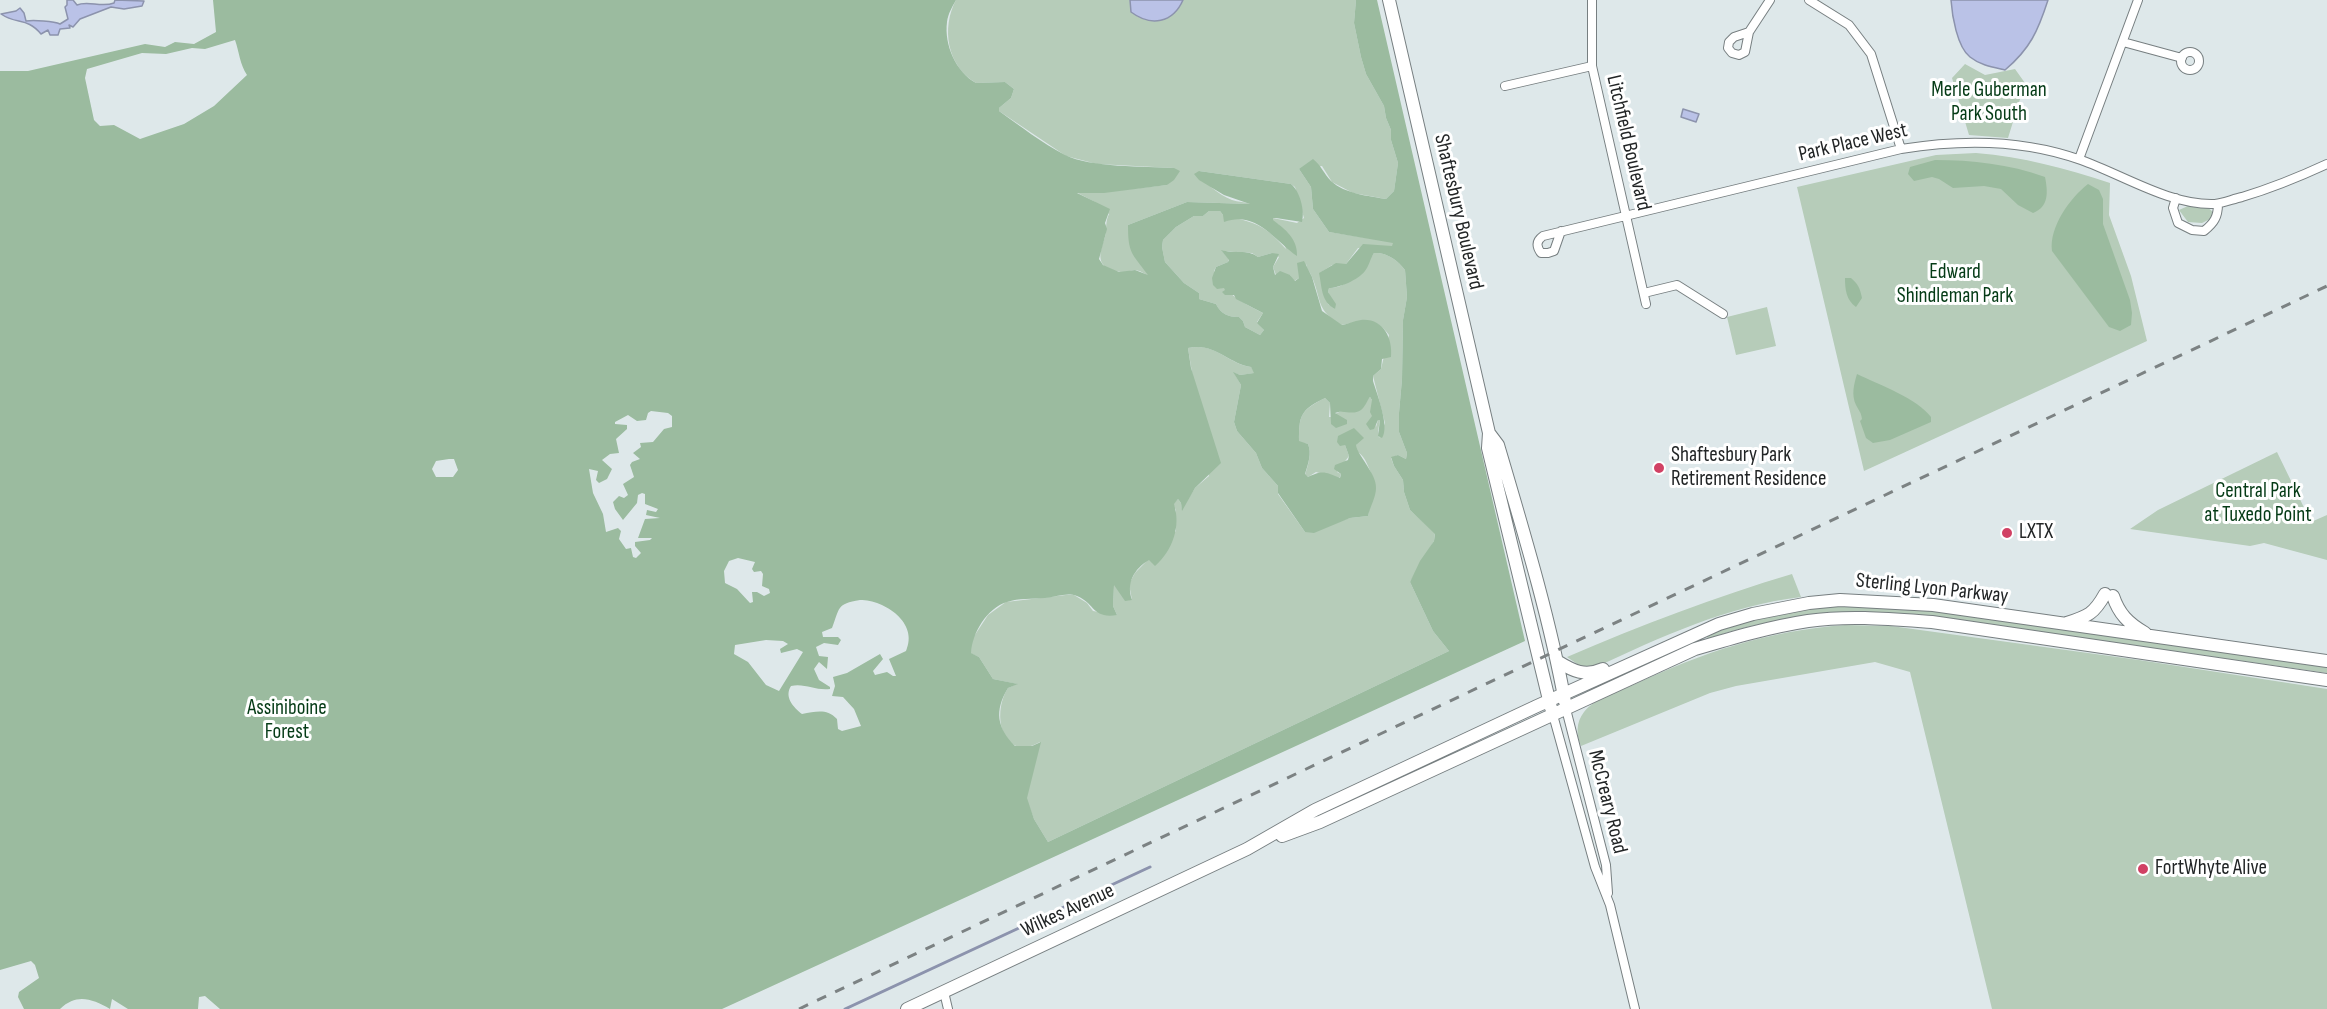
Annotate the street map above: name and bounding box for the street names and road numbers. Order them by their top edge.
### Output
street label: Litchfield Boulevard [1600,73,1656,213]
street label: Park Place West [1796,118,1910,168]
street label: Shaftesbury Boulevard [1428,132,1488,292]
street label: Sterling Lyon Parkway [1854,568,2010,610]
street label: McCreary Road [1582,748,1632,856]
street label: Wilkes Avenue [1017,878,1119,944]

